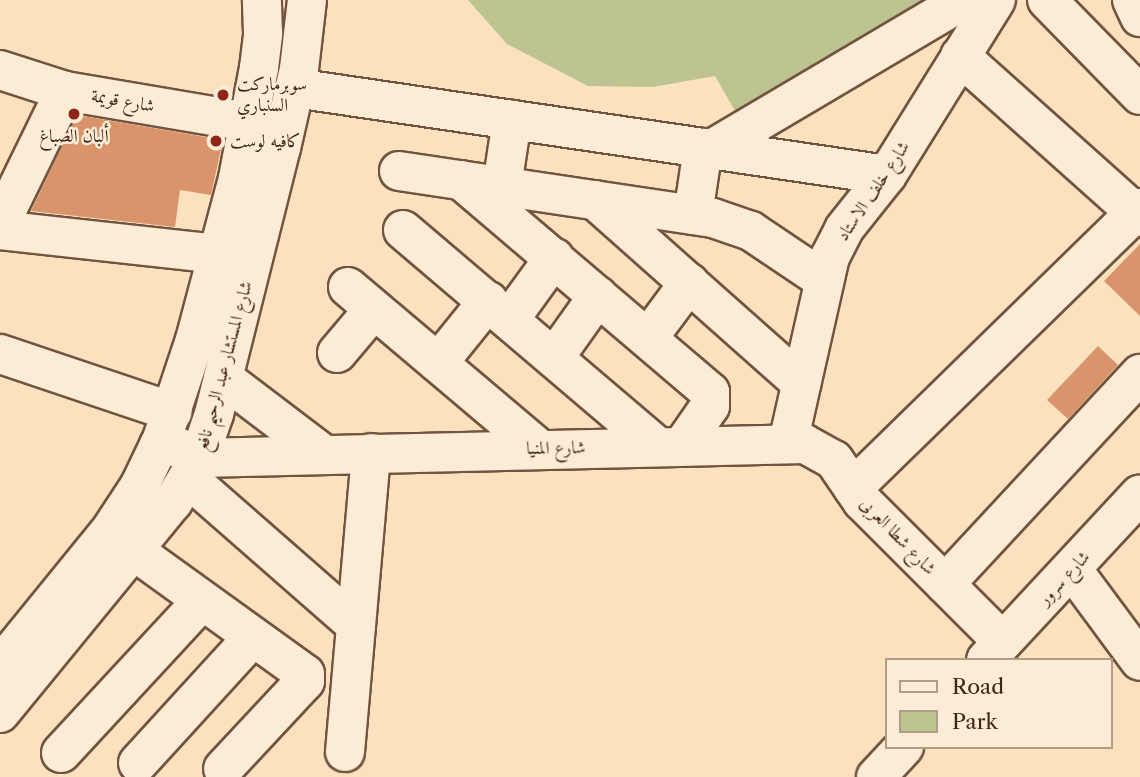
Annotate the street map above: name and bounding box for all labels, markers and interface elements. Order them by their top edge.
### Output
place label: سوبرماركت السنباري [237,74,307,116]
street label: شارع قويمة [90,85,156,117]
marker: سوبرماركت السنباري [215,87,231,103]
marker: ألبان الصباغ [66,106,82,122]
place label: ألبان الصباغ [39,125,109,147]
place label: كافيه لوست [230,130,301,152]
marker: كافيه لوست [208,133,224,149]
street label: شارع خلف الاستاد [832,137,914,245]
street label: شارع المستشار عبد الرحيم نافع [191,279,257,453]
street label: شارع المنيا [526,437,586,459]
street label: شارع شطا العربى [856,493,940,579]
street label: شارع سرور [1033,546,1095,610]
legend [884,658,1112,749]
text: Road [952,674,1004,699]
text: Park [952,709,998,734]

